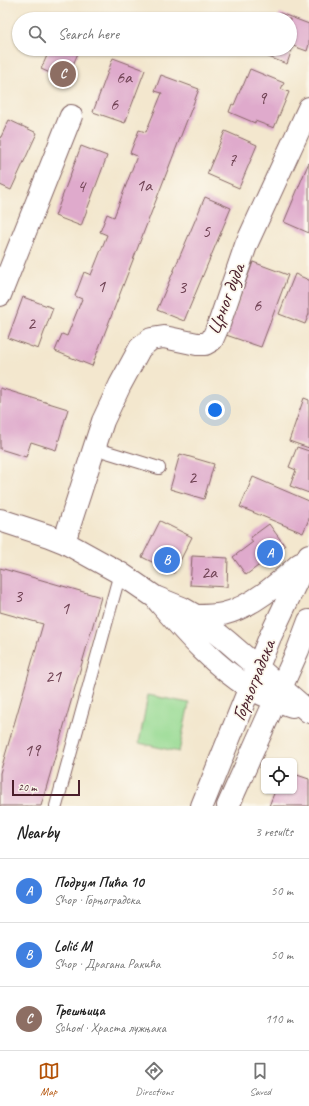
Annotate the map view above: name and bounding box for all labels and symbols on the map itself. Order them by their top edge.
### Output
pin: C [50,59,76,89]
house number: 6a [116,66,133,88]
house number: 9 [258,87,268,109]
house number: 6 [110,93,119,115]
house number: 7 [228,149,237,171]
house number: 1a [136,174,153,196]
house number: 4 [77,175,87,197]
house number: 5 [202,220,211,242]
street label: Црног дуда [201,258,251,338]
house number: 1 [97,275,106,297]
house number: 3 [178,276,188,298]
house number: 6 [253,294,262,316]
house number: 2 [27,312,37,334]
your location [205,400,225,420]
house number: 2 [188,466,198,488]
pin: A [257,538,283,568]
pin: B [154,545,180,575]
house number: 2a [201,561,218,583]
house number: 3 [14,585,24,607]
house number: 1 [61,597,70,619]
street label: Горњоградска [226,634,282,724]
house number: 21 [45,665,62,687]
house number: 19 [24,739,42,761]
scale bar [12,778,80,797]

